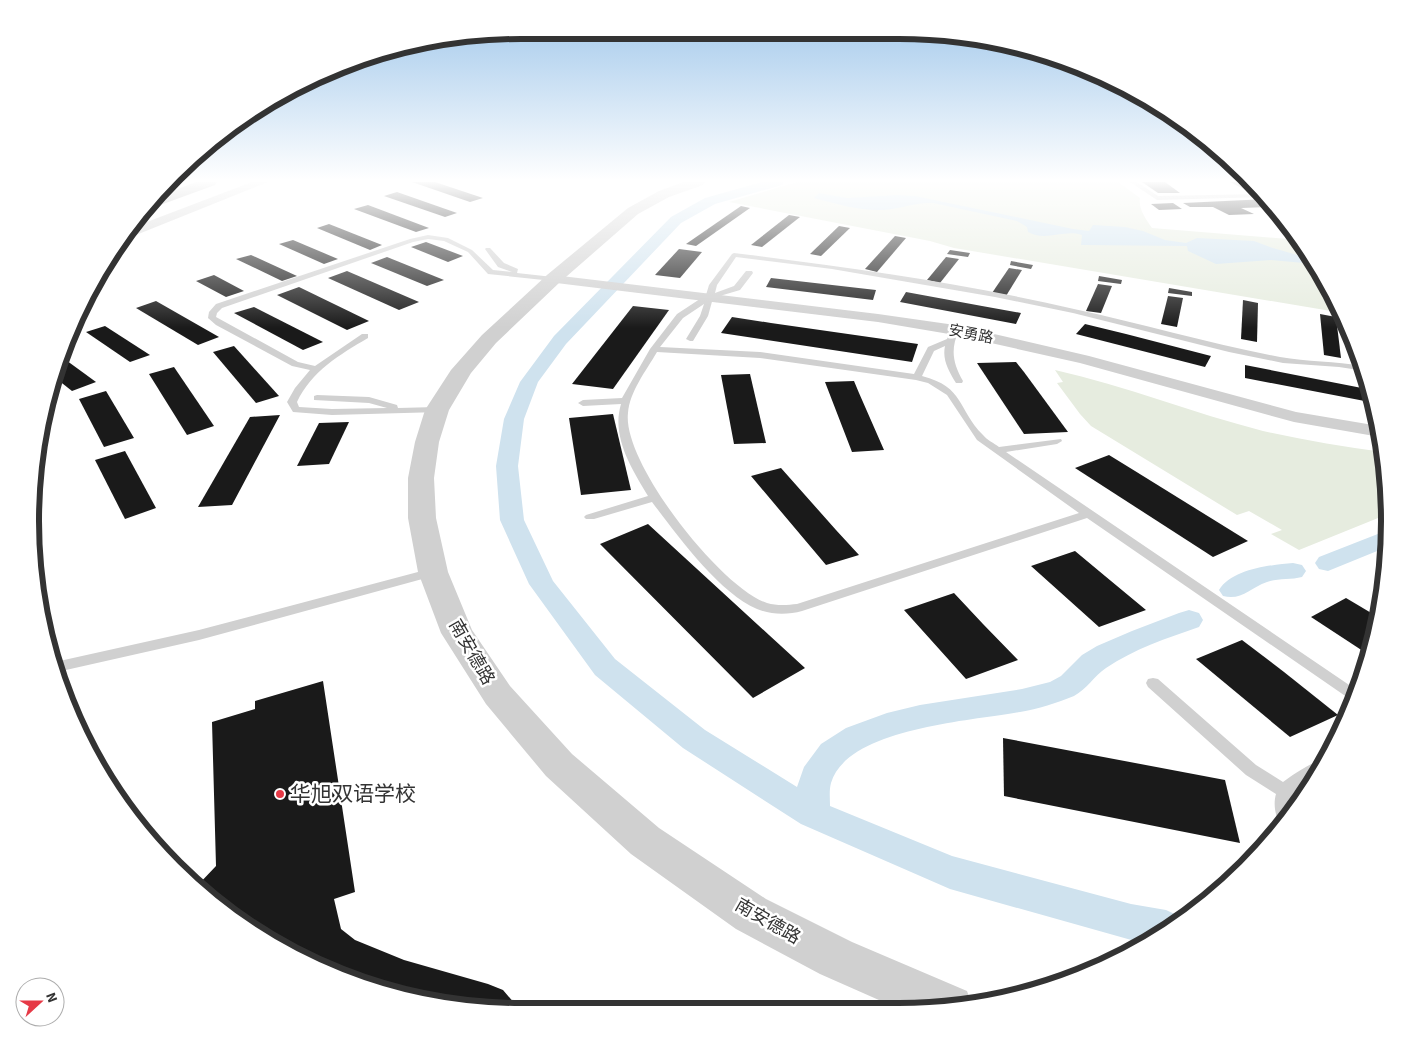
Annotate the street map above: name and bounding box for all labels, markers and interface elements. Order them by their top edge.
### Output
street label: 安勇路 [947,320,995,349]
street label: 南安德路 [443,615,500,690]
place label: 华旭双语学校 [290,779,416,809]
marker: 华旭双语学校 [274,788,286,800]
street label: 南安德路 [730,893,805,950]
north arrow [15,977,65,1027]
text: N [40,990,62,1006]

